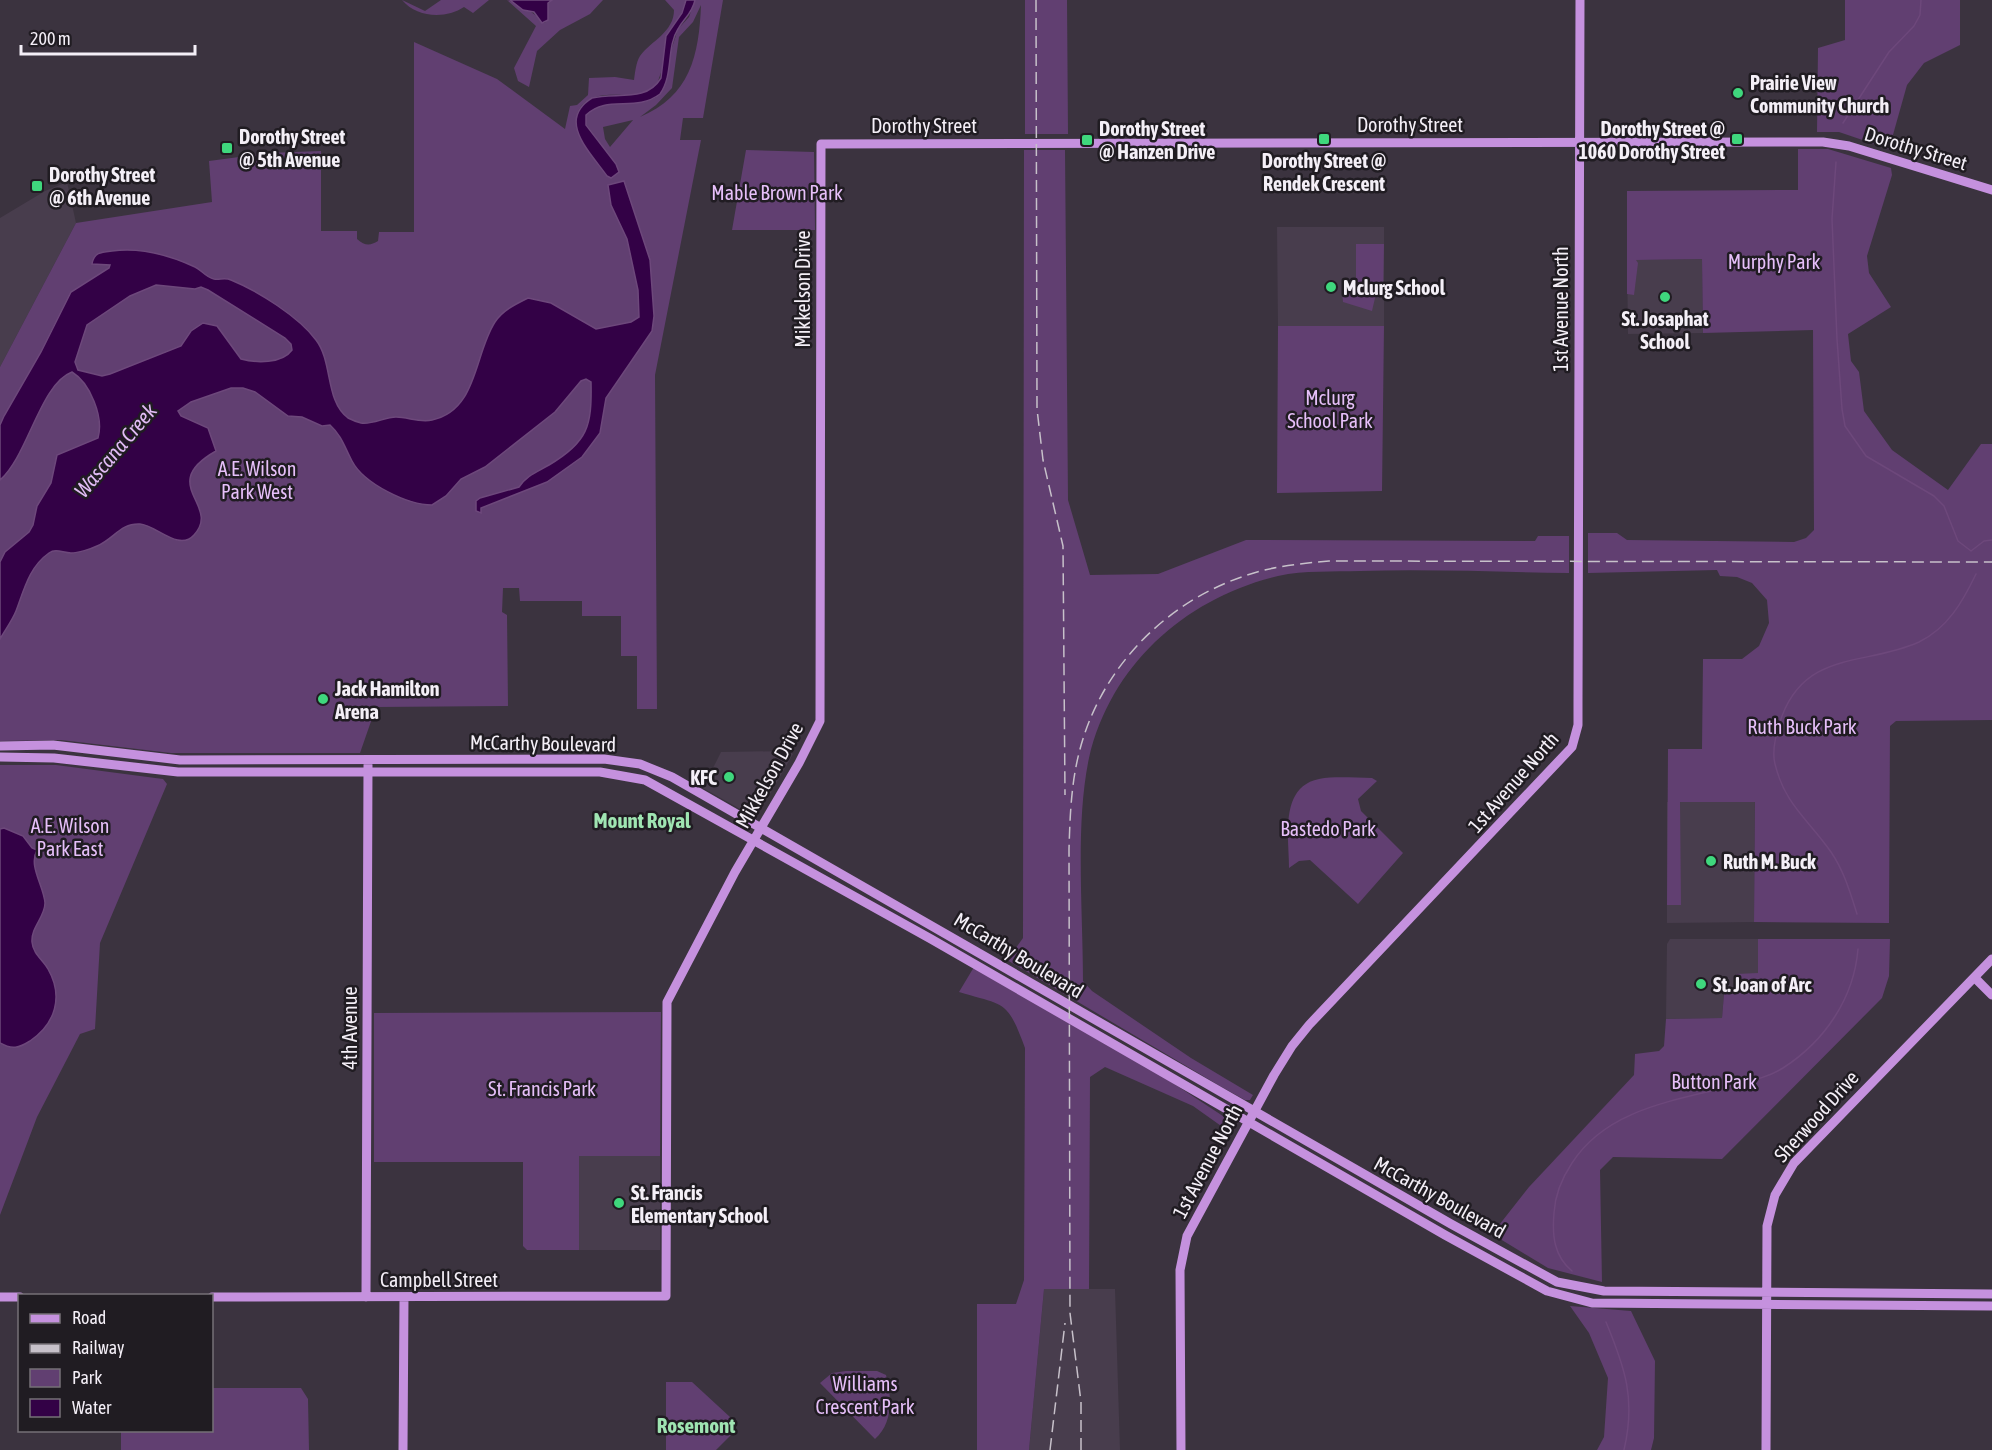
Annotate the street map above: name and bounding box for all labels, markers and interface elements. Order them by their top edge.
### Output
scale bar [21,18,195,56]
text: 200 m [30,28,71,49]
place label: Prairie View Community Church [1750,71,1889,117]
marker: Prairie View Community Church [1731,86,1745,100]
street label: Dorothy Street [1357,113,1463,136]
street label: Dorothy Street [871,114,977,137]
place label: Dorothy Street @ Hanzen Drive [1099,117,1215,163]
place label: Dorothy Street @ 1060 Dorothy Street [1578,117,1725,163]
street label: Dorothy Street [1862,121,1970,175]
place label: Dorothy Street @ 5th Avenue [239,125,345,171]
marker: Dorothy Street @ Rendek Crescent [1317,132,1331,146]
marker: Dorothy Street @ 1060 Dorothy Street [1730,132,1744,146]
marker: Dorothy Street @ Hanzen Drive [1080,133,1094,147]
marker: Dorothy Street @ 5th Avenue [220,141,234,155]
place label: Dorothy Street @ Rendek Crescent [1262,149,1386,195]
place label: Dorothy Street @ 6th Avenue [49,163,155,209]
marker: Dorothy Street @ 6th Avenue [30,179,44,193]
park label: Mable Brown Park [711,181,843,204]
street label: Mikkelson Drive [791,230,814,348]
street label: 1st Avenue North [1549,246,1572,372]
park label: Murphy Park [1728,250,1820,273]
place label: Mclurg School [1343,276,1446,299]
marker: Mclurg School [1324,280,1338,294]
marker: St. Josaphat School [1658,290,1672,304]
place label: St. Josaphat School [1622,307,1709,353]
park label: Mclurg School Park [1287,386,1373,432]
water label: Wascana Creek [69,398,162,502]
park label: A.E. Wilson Park West [218,457,296,503]
place label: Jack Hamilton Arena [334,677,440,723]
marker: Jack Hamilton Arena [316,692,330,706]
park label: Ruth Buck Park [1747,715,1857,738]
street label: Mikkelson Drive [731,718,807,832]
street label: 1st Avenue North [1463,727,1563,837]
street label: McCarthy Boulevard [470,730,616,756]
place label: KFC [690,766,717,789]
marker: KFC [722,770,736,784]
district label: Mount Royal [593,808,691,832]
park label: A.E. Wilson Park East [31,814,109,860]
park label: Bastedo Park [1280,817,1376,840]
place label: Ruth M. Buck [1723,850,1816,873]
marker: Ruth M. Buck [1704,854,1718,868]
street label: McCarthy Boulevard [950,907,1088,1003]
place label: St. Joan of Arc [1713,973,1812,996]
marker: St. Joan of Arc [1694,977,1708,991]
street label: 4th Avenue [338,987,361,1069]
street label: Sherwood Drive [1769,1066,1863,1166]
park label: Button Park [1671,1070,1757,1093]
park label: St. Francis Park [488,1077,596,1100]
street label: 1st Avenue North [1167,1100,1247,1222]
street label: McCarthy Boulevard [1370,1151,1510,1243]
place label: St. Francis Elementary School [631,1181,769,1227]
marker: St. Francis Elementary School [612,1196,626,1210]
street label: Campbell Street [380,1268,498,1291]
legend [18,1294,213,1432]
text: Road [72,1307,106,1328]
text: Railway [72,1337,124,1358]
text: Park [72,1367,102,1388]
park label: Williams Crescent Park [815,1372,915,1418]
text: Water [72,1397,112,1418]
district label: Rosemont [657,1413,735,1437]

